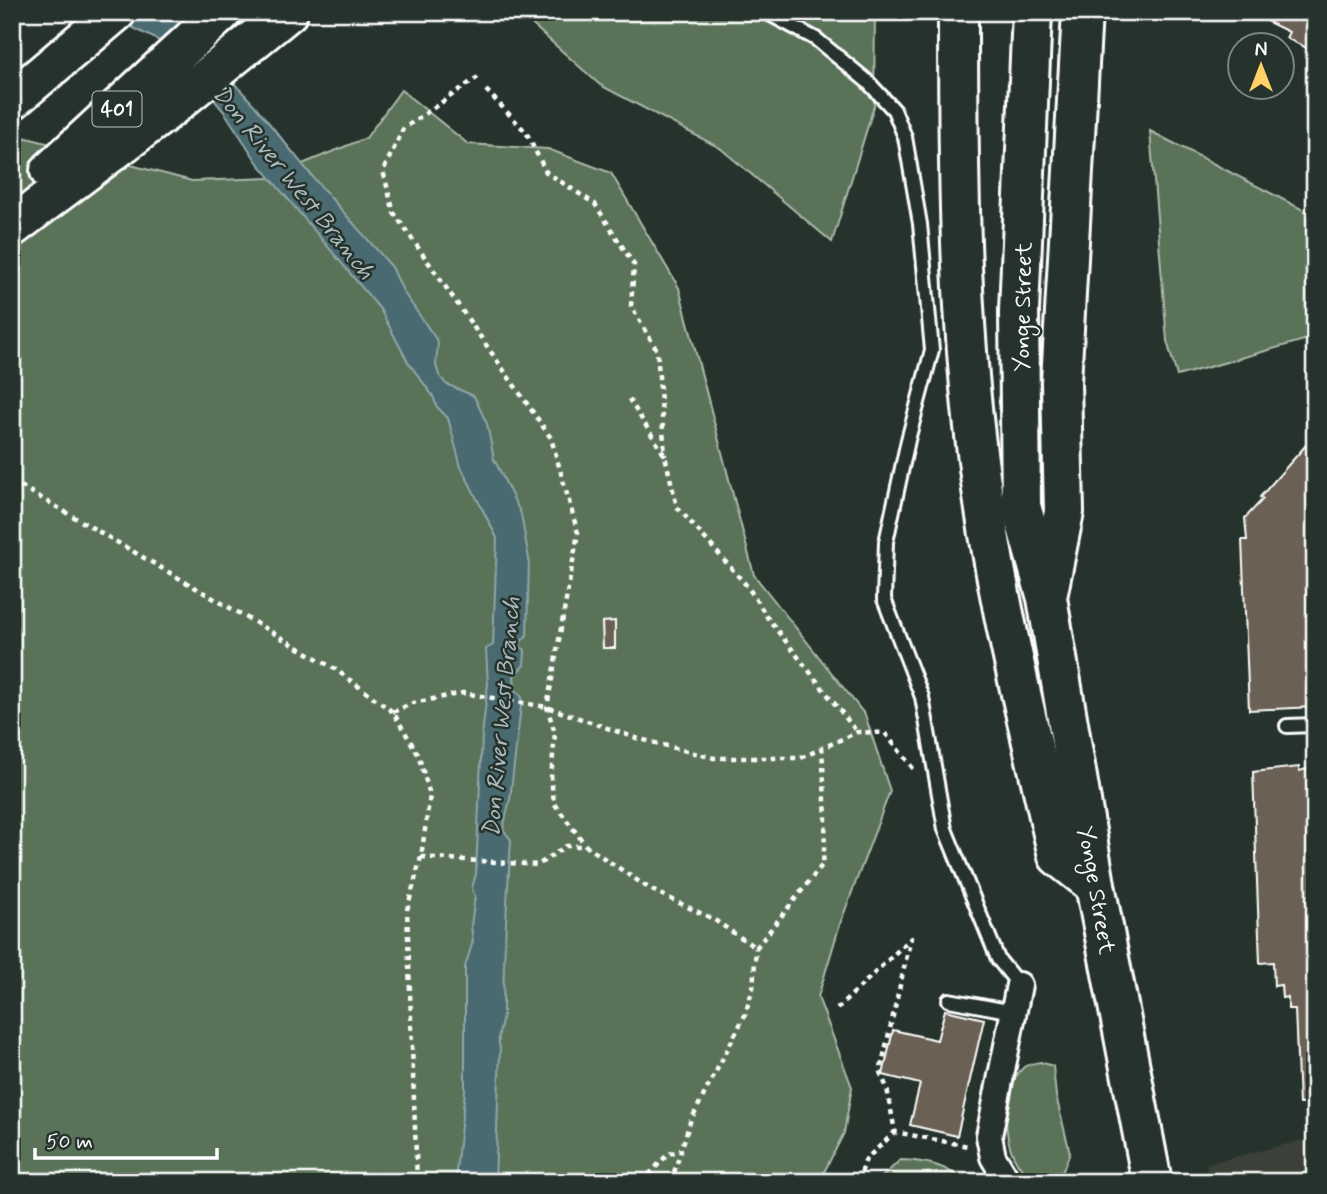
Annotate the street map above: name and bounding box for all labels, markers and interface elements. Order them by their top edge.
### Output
north arrow [1226,32,1296,102]
text: N [1255,38,1267,63]
water label: Don River West Branch [205,80,381,286]
road number: 401 [92,92,142,126]
street label: Yonge Street [1008,241,1042,372]
water label: Don River West Branch [477,596,528,839]
street label: Yonge Street [1067,824,1121,958]
scale bar [35,1117,217,1161]
text: 50 m [46,1128,93,1156]

